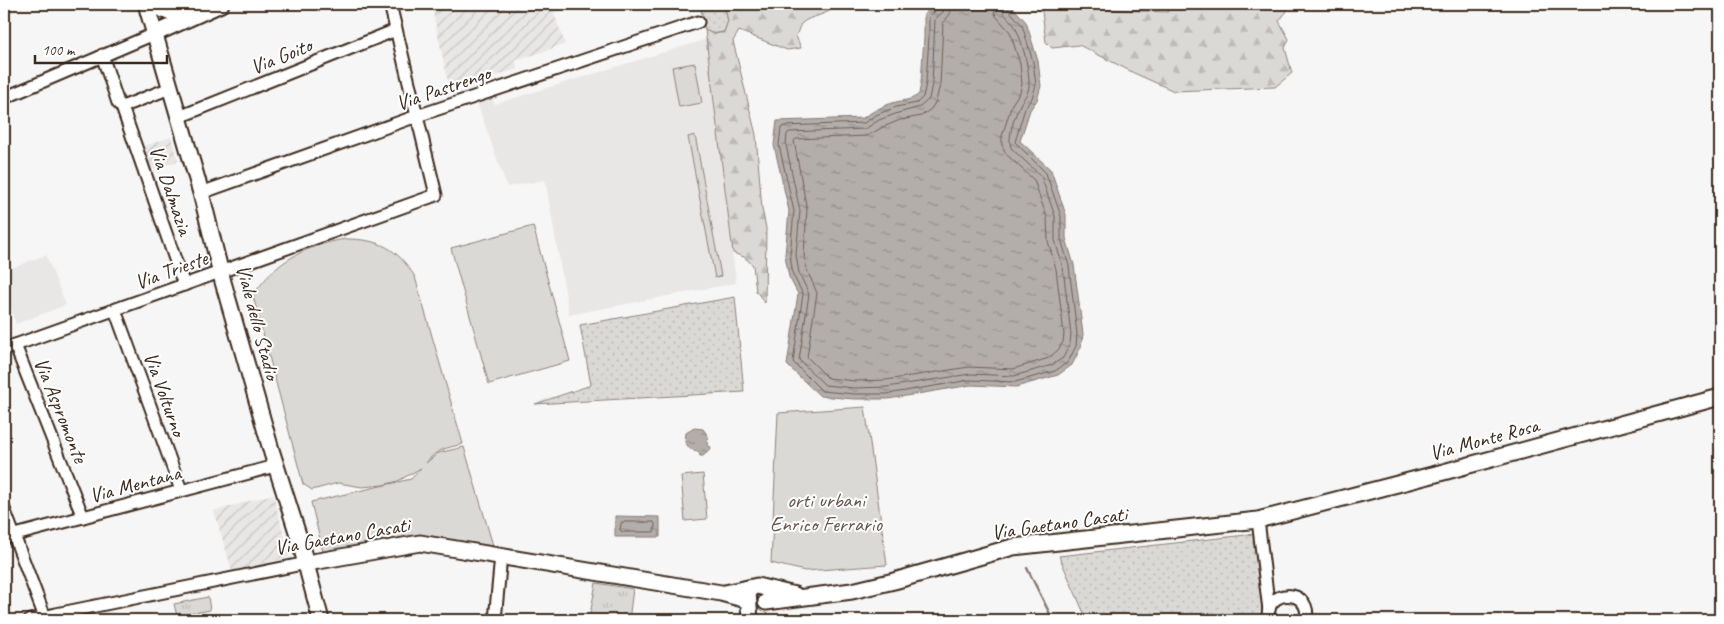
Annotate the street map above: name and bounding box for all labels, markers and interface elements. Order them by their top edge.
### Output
street label: Via Goito [247,31,318,80]
scale bar [35,32,168,64]
text: 100 m [42,41,76,60]
street label: Via Pastrengo [392,59,496,116]
street label: Via Dalmazia [144,142,199,241]
street label: Via Trieste [131,244,212,295]
street label: Viale dello Stadio [230,262,287,385]
street label: Via Volturno [138,348,193,442]
street label: Via Aspromonte [28,354,94,467]
street label: Via Monte Rosa [1427,411,1544,466]
street label: Via Mentana [87,459,185,509]
park label: orti urbani Enrico Ferrario [770,487,884,537]
street label: Via Gaetano Casati [990,500,1131,545]
street label: Via Gaetano Casati [273,511,414,561]

